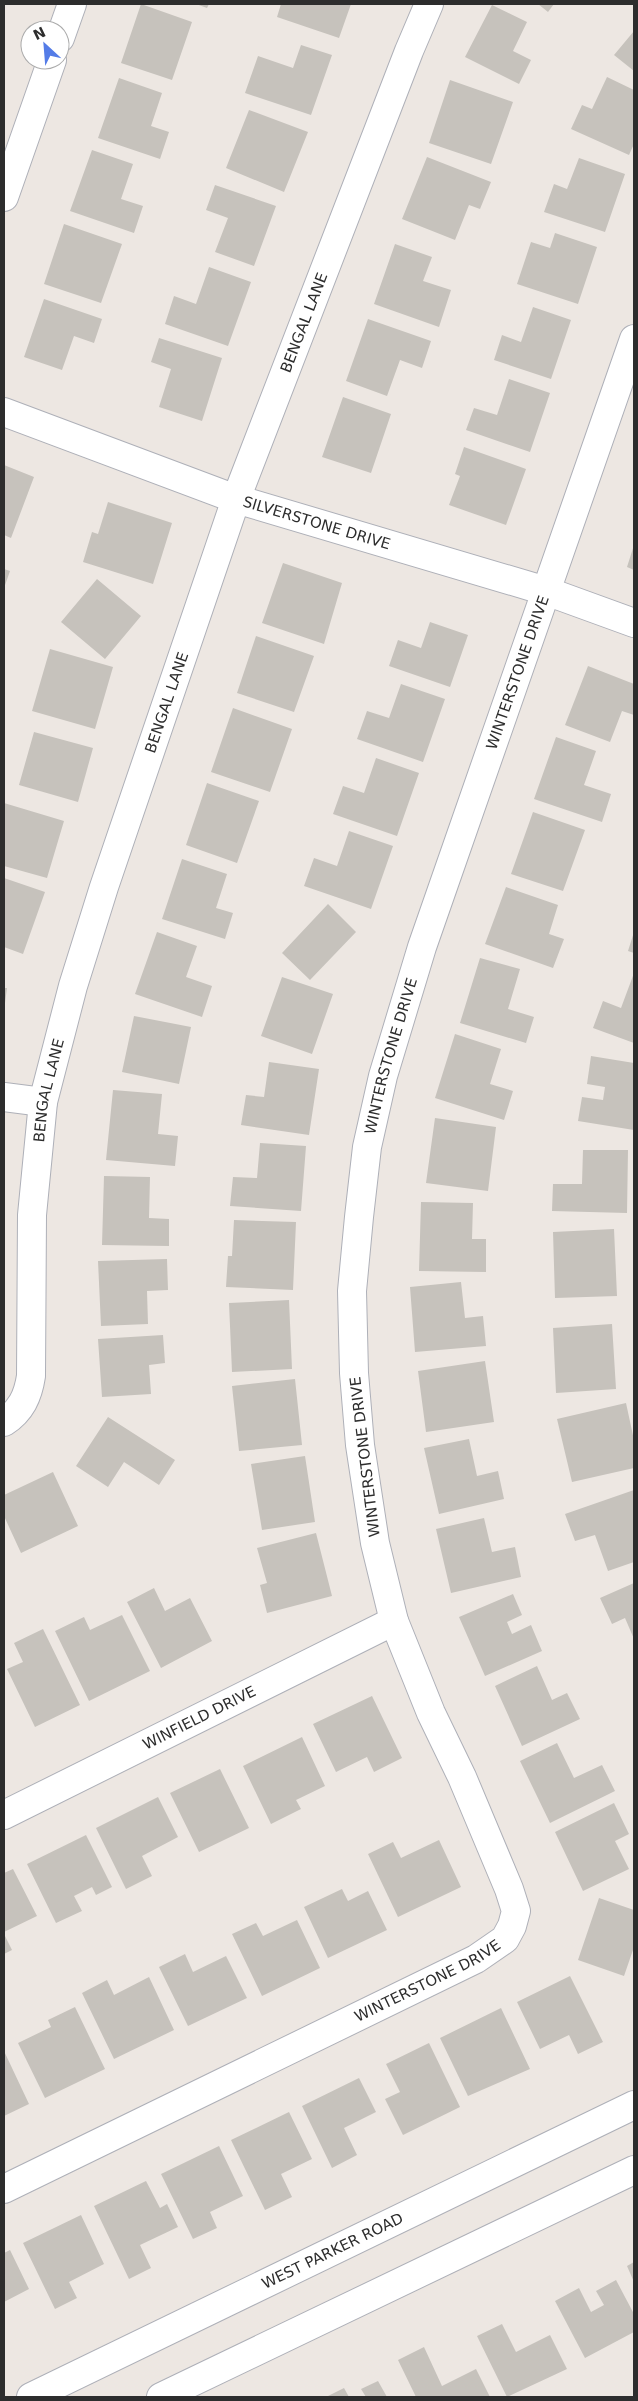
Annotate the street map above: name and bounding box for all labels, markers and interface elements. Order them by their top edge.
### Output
north arrow [20,20,70,70]
text: N [31,24,48,43]
street label: BENGAL LANE [277,270,332,375]
street label: SILVERSTONE DRIVE [241,493,393,553]
street label: WINTERSTONE DRIVE [483,593,553,752]
street label: BENGAL LANE [141,650,192,756]
street label: WINTERSTONE DRIVE [361,976,421,1136]
street label: BENGAL LANE [30,1037,68,1143]
street label: WINTERSTONE DRIVE [346,1376,384,1538]
street label: WINFIELD DRIVE [140,1682,259,1754]
street label: WINTERSTONE DRIVE [352,1936,504,2026]
street label: WEST PARKER ROAD [259,2209,406,2293]

